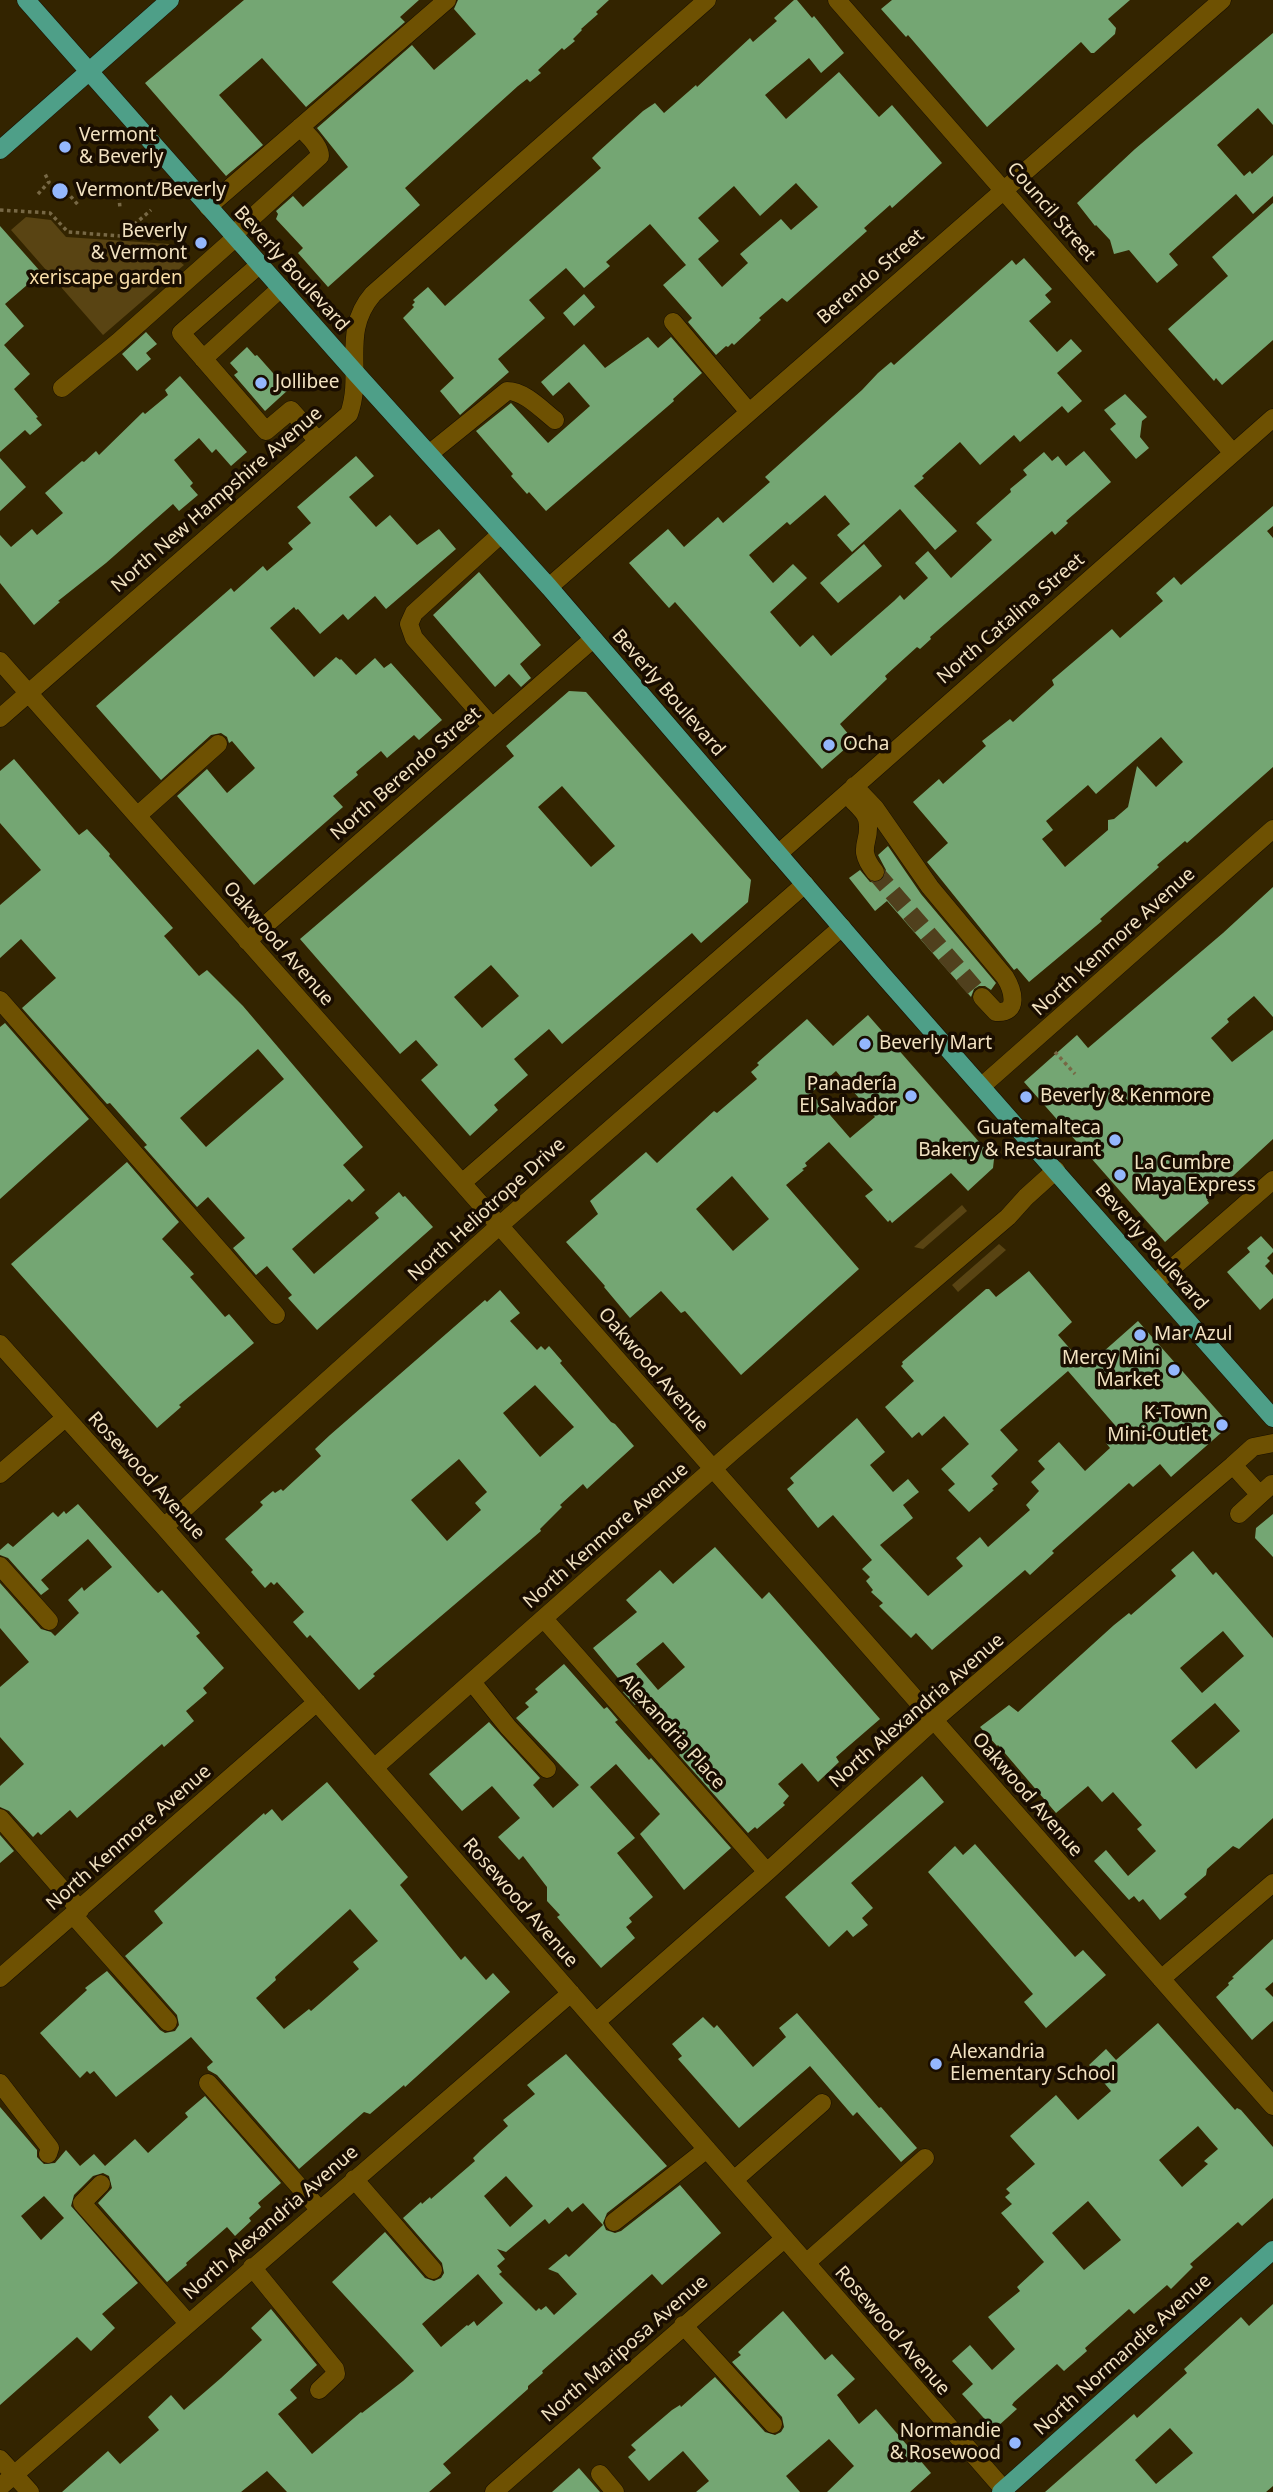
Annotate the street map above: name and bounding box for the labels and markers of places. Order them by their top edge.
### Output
place label: Vermont & Beverly [79,125,163,169]
marker: Vermont & Beverly [57,139,73,155]
place label: Vermont/Beverly [76,180,226,202]
marker: Vermont/Beverly [50,181,70,201]
place label: Beverly & Vermont [91,221,187,265]
marker: Beverly & Vermont [193,235,209,251]
place label: Jollibee [275,372,340,394]
marker: Jollibee [253,375,269,391]
place label: Ocha [843,734,889,756]
marker: Ocha [821,737,837,753]
place label: Beverly Mart [879,1033,992,1055]
marker: Beverly Mart [857,1036,873,1052]
place label: Panadería El Salvador [799,1074,897,1118]
place label: Beverly & Kenmore [1040,1086,1211,1108]
marker: Panadería El Salvador [903,1088,919,1104]
marker: Beverly & Kenmore [1018,1089,1034,1105]
place label: Guatemalteca Bakery & Restaurant [918,1118,1101,1162]
marker: Guatemalteca Bakery & Restaurant [1107,1132,1123,1148]
place label: La Cumbre Maya Express [1134,1153,1256,1197]
marker: La Cumbre Maya Express [1112,1167,1128,1183]
place label: Mar Azul [1154,1324,1232,1346]
marker: Mar Azul [1132,1327,1148,1343]
place label: Mercy Mini Market [1062,1348,1160,1392]
marker: Mercy Mini Market [1166,1362,1182,1378]
place label: K-Town Mini-Outlet [1107,1403,1208,1447]
marker: K-Town Mini-Outlet [1214,1417,1230,1433]
place label: Alexandria Elementary School [950,2042,1116,2086]
marker: Alexandria Elementary School [928,2056,944,2072]
place label: Normandie & Rosewood [890,2421,1001,2465]
marker: Normandie & Rosewood [1007,2435,1023,2451]

